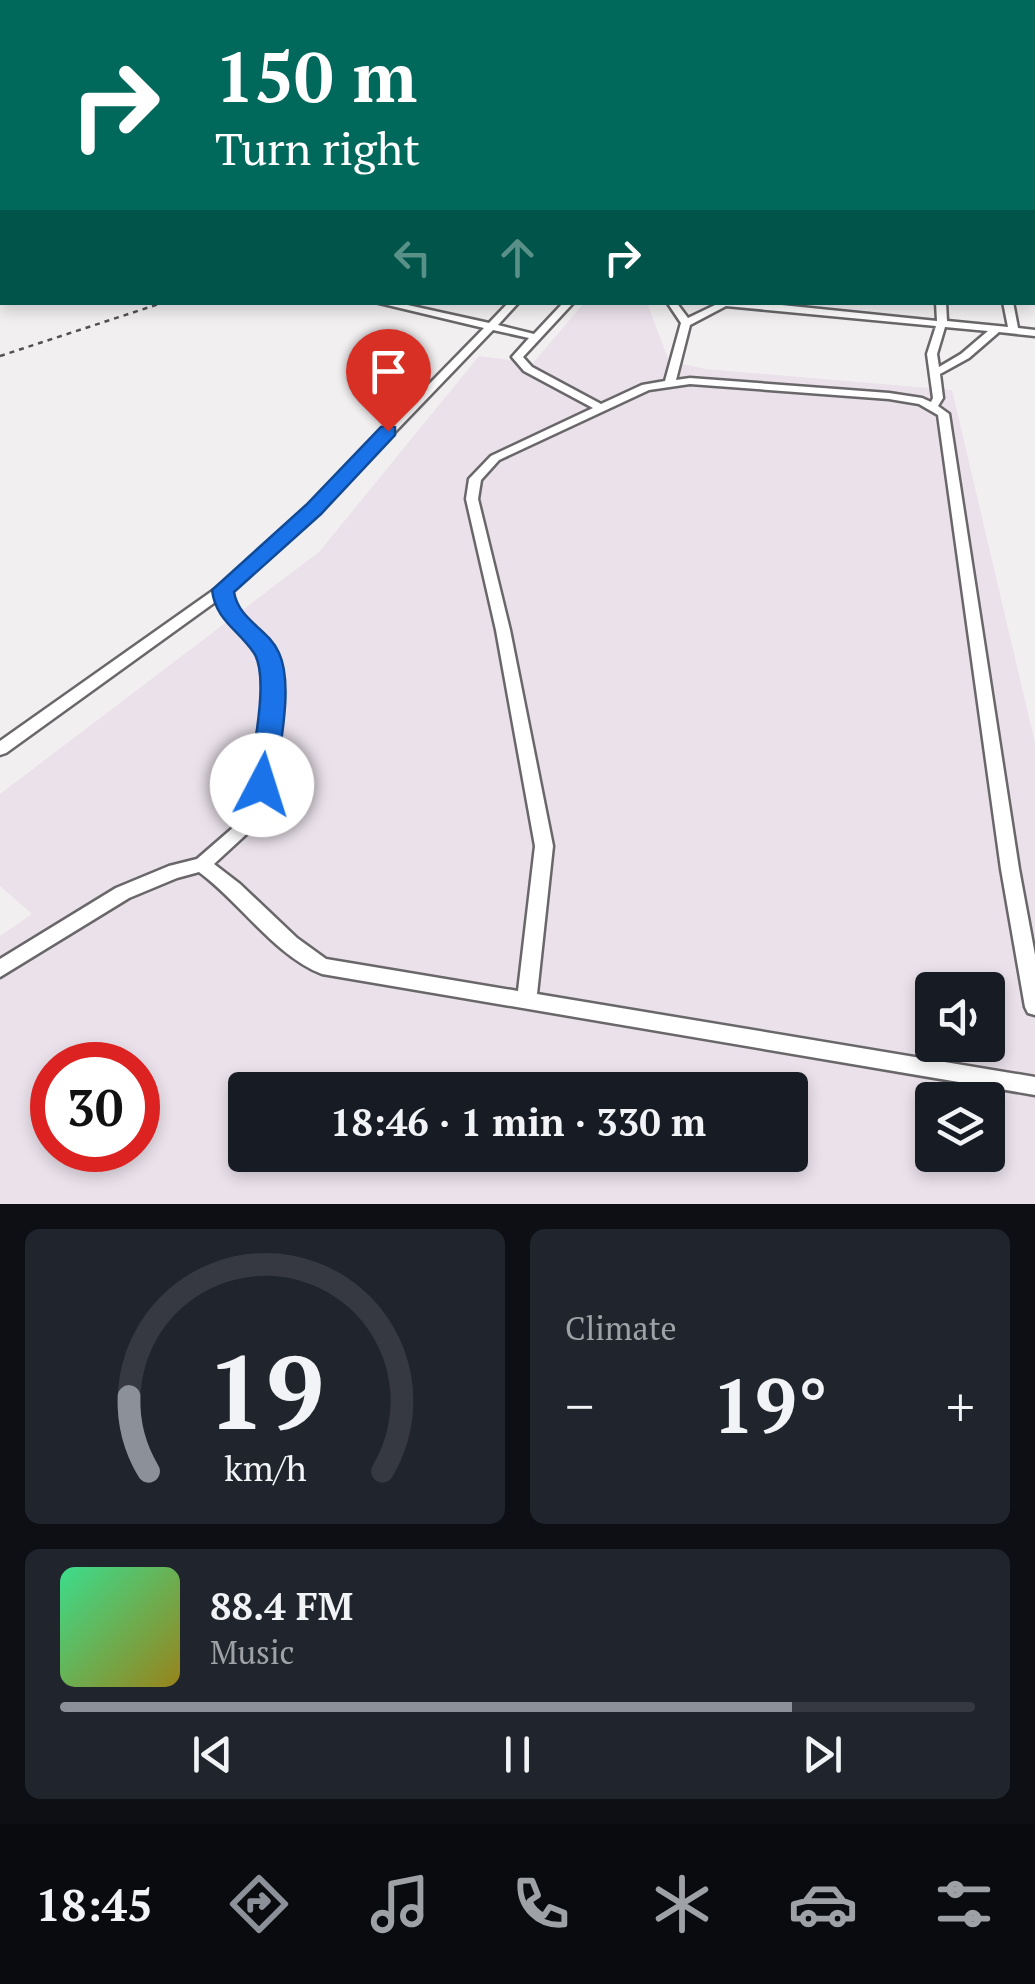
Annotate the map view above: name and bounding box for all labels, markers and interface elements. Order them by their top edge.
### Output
text: 150 m [215,29,417,122]
icon: right [50,40,180,170]
text: Turn right [215,118,420,178]
icon: left [385,230,440,285]
icon: ahead [490,230,545,285]
icon: right [595,230,650,285]
pin [346,329,431,432]
icon: arrive [361,344,416,399]
position arrow [210,733,314,837]
map controls [915,972,1005,1172]
button: sound [915,972,1005,1062]
speed limit sign: 30 [30,1042,160,1172]
button: layers [915,1082,1005,1172]
text: 18:46 · 1 min · 330 m [330,1097,706,1147]
text: Climate [565,1307,677,1349]
text: 19 [206,1321,324,1459]
text: 19° [712,1355,828,1454]
text: − [565,1369,594,1442]
text: + [946,1369,975,1442]
text: km/h [224,1444,306,1491]
text: 88.4 FM [210,1581,353,1631]
text: Music [210,1631,295,1673]
icon: previous [185,1727,240,1782]
icon: pause [490,1727,545,1782]
icon: next [795,1727,850,1782]
icon: directions [224,1869,294,1939]
icon: music [365,1869,435,1939]
icon: phone [506,1869,576,1939]
icon: climate [647,1869,717,1939]
icon: car [788,1869,858,1939]
icon: filters [929,1869,999,1939]
text: 18:45 [36,1874,153,1934]

